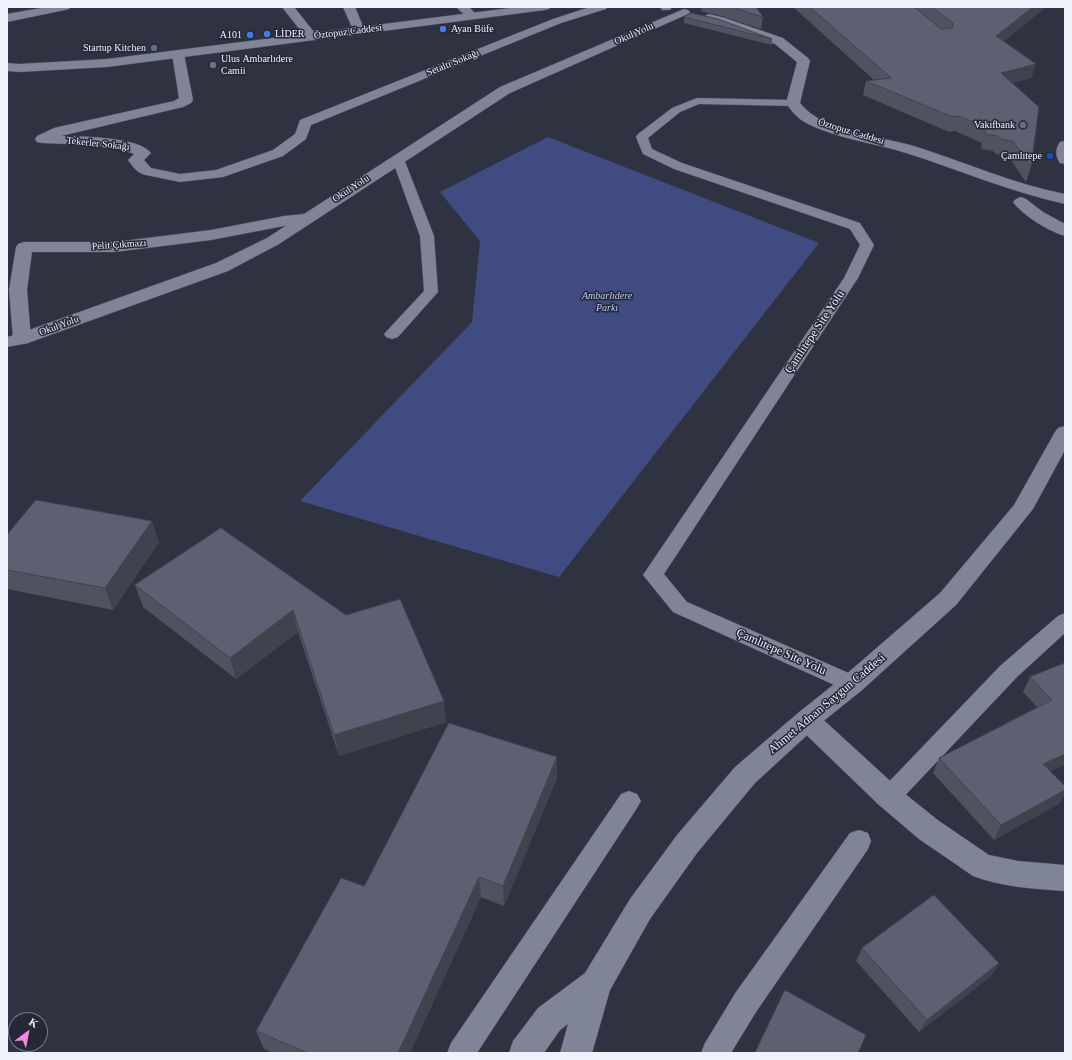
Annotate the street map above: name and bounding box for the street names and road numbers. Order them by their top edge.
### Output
street label: Okul Yolu [613,20,655,48]
street label: Öztopuz Caddesi [313,22,383,42]
street label: Setaltı Sokağı [425,47,481,79]
street label: Öztopuz Caddesi [816,116,886,148]
street label: Tekerler Sokağı [66,135,130,153]
street label: Okul Yolu [330,173,372,205]
street label: Pelit Çıkmazı [91,237,147,253]
street label: Çamlıtepe Site Yolu [782,288,848,376]
street label: Okul Yolu [37,313,81,339]
street label: Çamlıtepe Site Yolu [734,626,828,678]
street label: Ahmet Adnan Saygun Caddesi [766,651,888,757]

